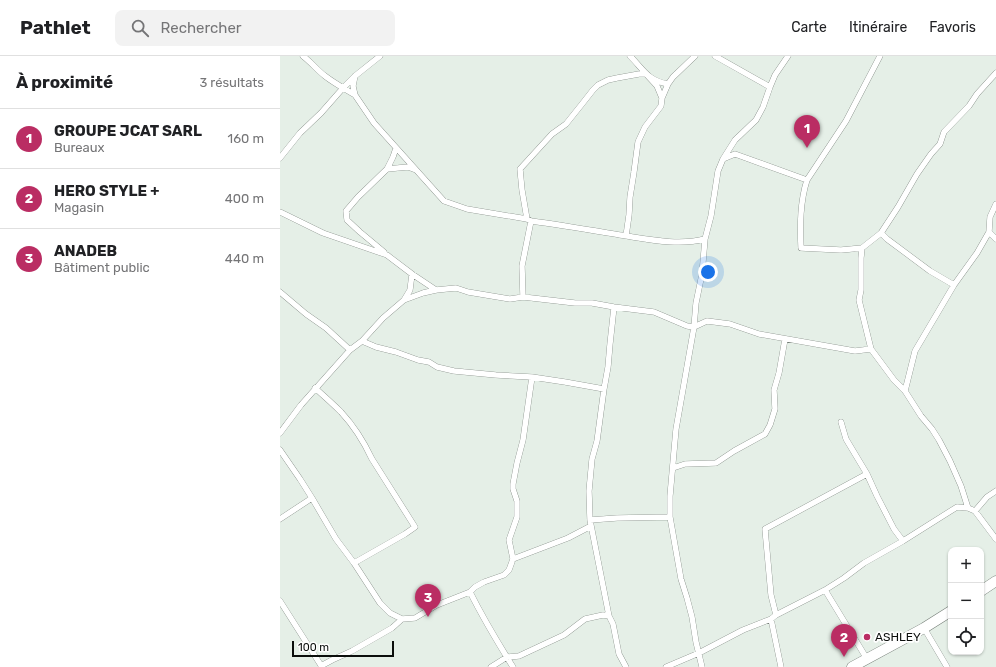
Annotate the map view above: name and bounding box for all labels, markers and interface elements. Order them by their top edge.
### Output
search box [115,10,395,46]
text: Pathlet [20,16,91,39]
icon: search [129,17,151,39]
text: Rechercher [161,19,242,37]
text: Carte [791,19,827,36]
text: Itinéraire [849,19,907,36]
text: Favoris [929,19,976,36]
text: À proximité [16,72,113,92]
text: 3 résultats [199,75,264,90]
pin: 1 [794,115,820,148]
text: GROUPE JCAT SARL [54,122,202,140]
text: 1 [26,131,32,146]
text: 160 m [228,131,264,146]
text: Bureaux [54,140,105,155]
text: HERO STYLE + [54,182,159,200]
text: 2 [25,191,33,206]
text: 400 m [225,191,264,206]
text: Magasin [54,200,104,215]
text: ANADEB [54,242,117,260]
text: 3 [25,251,33,266]
text: 440 m [225,251,264,266]
text: Bâtiment public [54,260,150,275]
your location [698,262,718,282]
map controls [948,547,984,655]
button: + [948,547,984,583]
button: − [948,583,984,619]
pin: 3 [415,584,441,617]
button: locate [948,619,984,655]
pin: 2 [831,624,857,657]
place label: ASHLEY [875,630,921,644]
marker: ASHLEY [862,632,872,642]
scale bar [292,639,394,658]
text: 100 m [298,641,329,654]

